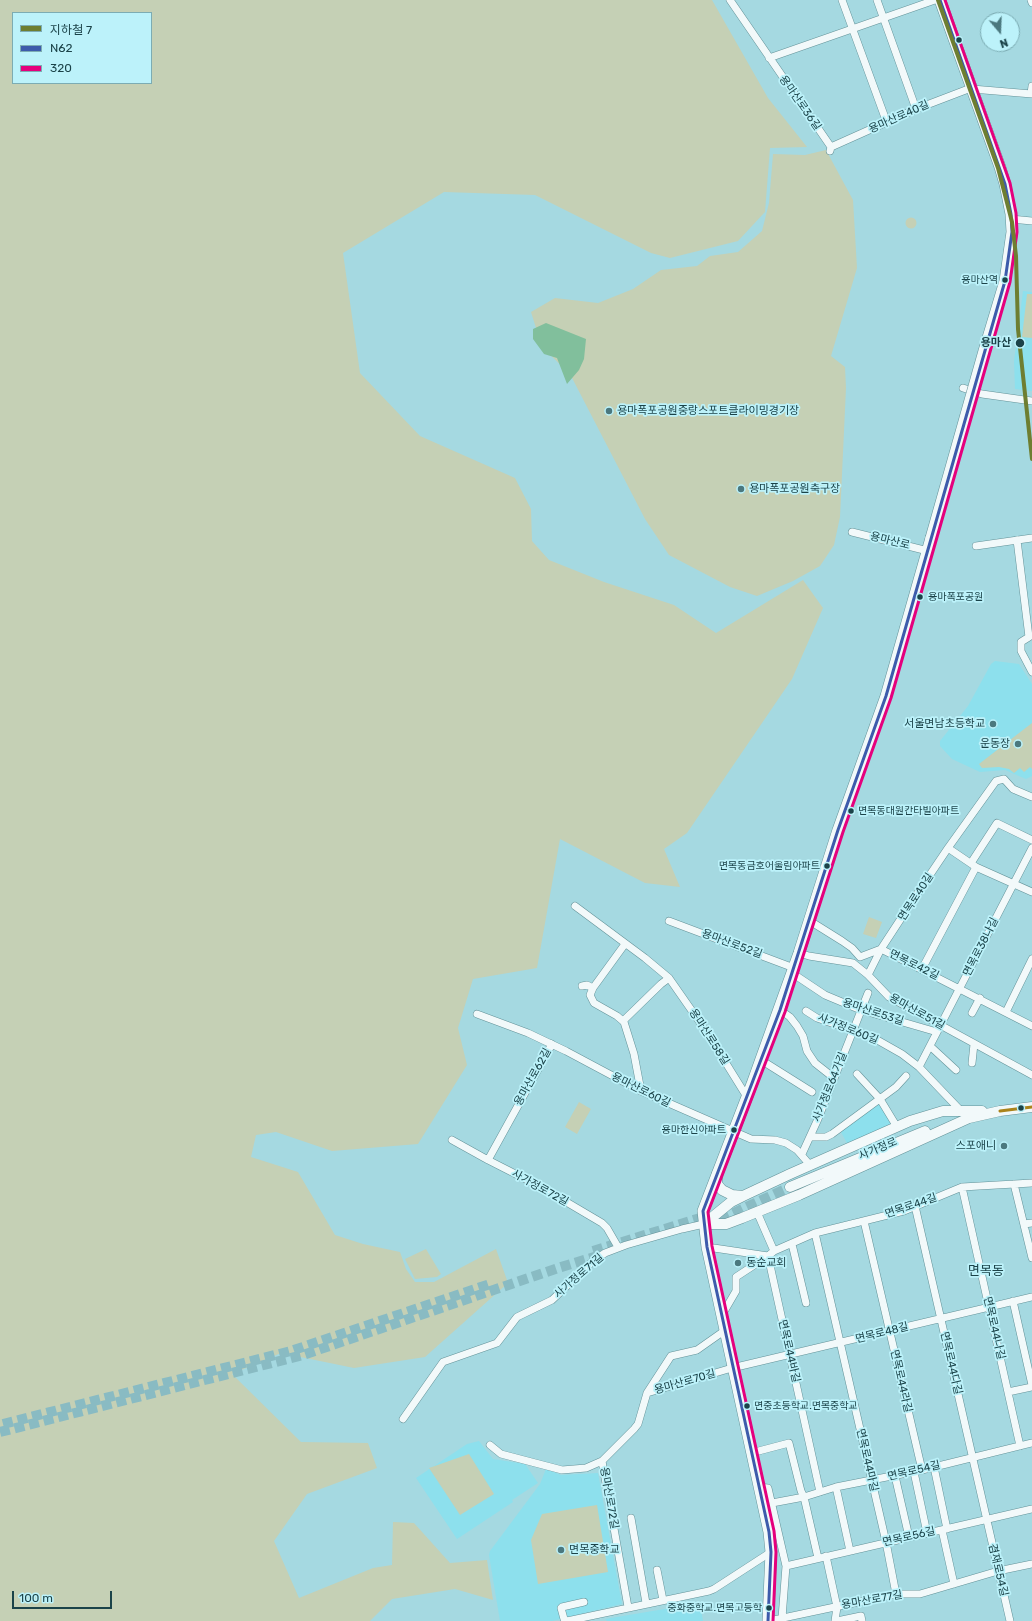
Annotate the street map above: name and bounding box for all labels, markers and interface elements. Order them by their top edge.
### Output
legend [12,12,152,84]
north arrow [980,12,1020,52]
text: 지하철 7 [50,23,92,37]
unlabelled marker [954,35,964,45]
text: N [998,35,1010,50]
text: N62 [50,41,73,55]
text: 320 [50,61,72,75]
street label: 용마산로36길 [776,73,824,133]
street label: 용마산로40길 [867,98,931,136]
place label: 용마산역 [961,274,998,286]
marker: 용마산역 [1000,275,1010,285]
place label: 용마산 [981,336,1011,350]
marker: 용마산 [1014,337,1026,349]
place label: 용마폭포공원중랑스포트클라이밍경기장 [617,404,799,418]
marker: 용마폭포공원중랑스포트클라이밍경기장 [604,406,614,416]
place label: 용마폭포공원축구장 [749,482,840,496]
marker: 용마폭포공원축구장 [736,484,746,494]
street label: 용마산로 [869,530,911,552]
place label: 용마폭포공원 [928,591,983,603]
marker: 용마폭포공원 [915,592,925,602]
place label: 서울면남초등학교 [904,717,985,731]
marker: 서울면남초등학교 [988,719,998,729]
place label: 운동장 [980,737,1010,751]
marker: 운동장 [1013,739,1023,749]
place label: 면목동대원칸타빌아파트 [858,805,959,817]
marker: 면목동대원칸타빌아파트 [846,806,856,816]
place label: 면목동금호어울림아파트 [719,860,820,872]
marker: 면목동금호어울림아파트 [822,861,832,871]
street label: 면목로40길 [896,871,936,923]
street label: 면목로38나길 [961,915,1001,979]
street label: 용마산로52길 [700,927,764,961]
street label: 면목로42길 [887,947,941,983]
street label: 용마산로51길 [887,991,947,1033]
street label: 용마산로53길 [841,996,905,1028]
street label: 용마산로58길 [686,1007,732,1067]
street label: 사가정로60길 [816,1011,880,1047]
street label: 용마산로62길 [512,1046,554,1108]
street label: 사가정로64가길 [810,1050,850,1124]
street label: 용마산로60길 [609,1070,673,1110]
unlabelled marker [1016,1103,1026,1113]
place label: 용마한신아파트 [662,1124,726,1136]
marker: 용마한신아파트 [729,1125,739,1135]
street label: 사가정로 [857,1135,899,1163]
place label: 스포애니 [956,1139,996,1153]
marker: 스포애니 [999,1141,1009,1151]
street label: 사가정로72길 [509,1167,571,1209]
street label: 면목로44길 [883,1191,939,1221]
street label: 사가정로71길 [552,1251,606,1301]
place label: 동순교회 [746,1256,786,1270]
marker: 동순교회 [733,1258,743,1268]
district label: 면목동 [968,1263,1004,1279]
street label: 면목로44나길 [980,1295,1008,1361]
street label: 면목로44바길 [775,1318,803,1384]
street label: 면목로48길 [854,1320,910,1346]
street label: 면목로44다길 [937,1330,965,1396]
street label: 면목로44라길 [887,1348,915,1414]
street label: 용마산로70길 [653,1367,717,1397]
place label: 면중초등학교.면목중학교 [754,1400,858,1412]
marker: 면중초등학교.면목중학교 [742,1401,752,1411]
street label: 면목로44마길 [853,1427,881,1493]
street label: 면목로54길 [886,1459,942,1483]
street label: 용마산로72길 [597,1466,621,1530]
street label: 면목로56길 [881,1525,937,1549]
street label: 겸재로54길 [986,1542,1010,1598]
place label: 면목중학교 [569,1543,620,1557]
marker: 면목중학교 [556,1545,566,1555]
scale bar [14,1583,114,1609]
street label: 용마산로77길 [840,1588,904,1612]
text: 100 m [19,1591,53,1605]
place label: 중화중학교.면목고등학 [667,1602,762,1614]
marker: 중화중학교.면목고등학 [764,1603,774,1613]

